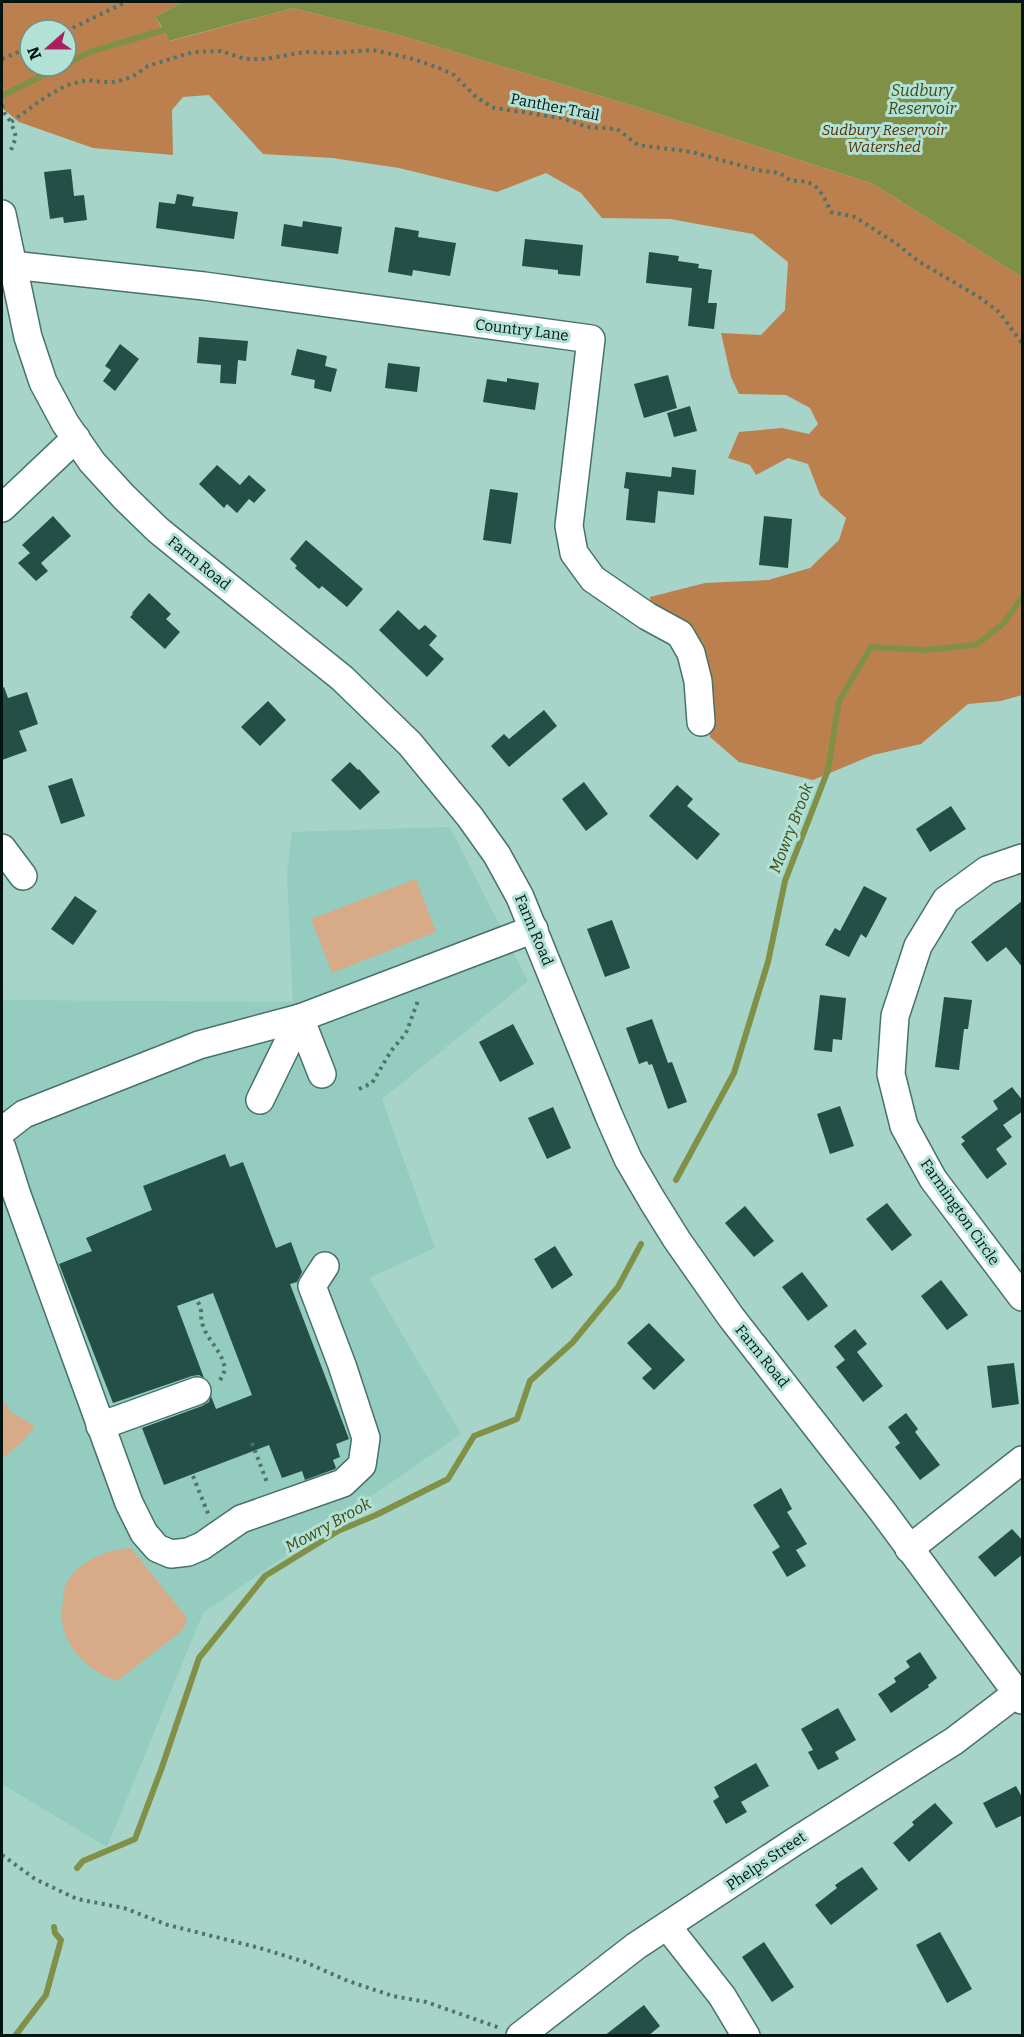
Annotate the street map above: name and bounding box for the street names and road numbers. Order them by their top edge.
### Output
street label: Panther Trail [509,90,601,124]
street label: Country Lane [474,315,570,345]
street label: Farm Road [164,532,234,594]
street label: Farm Road [511,892,557,968]
street label: Farmington Circle [917,1155,1003,1269]
street label: Farm Road [731,1321,793,1391]
street label: Phelps Street [723,1827,810,1894]

